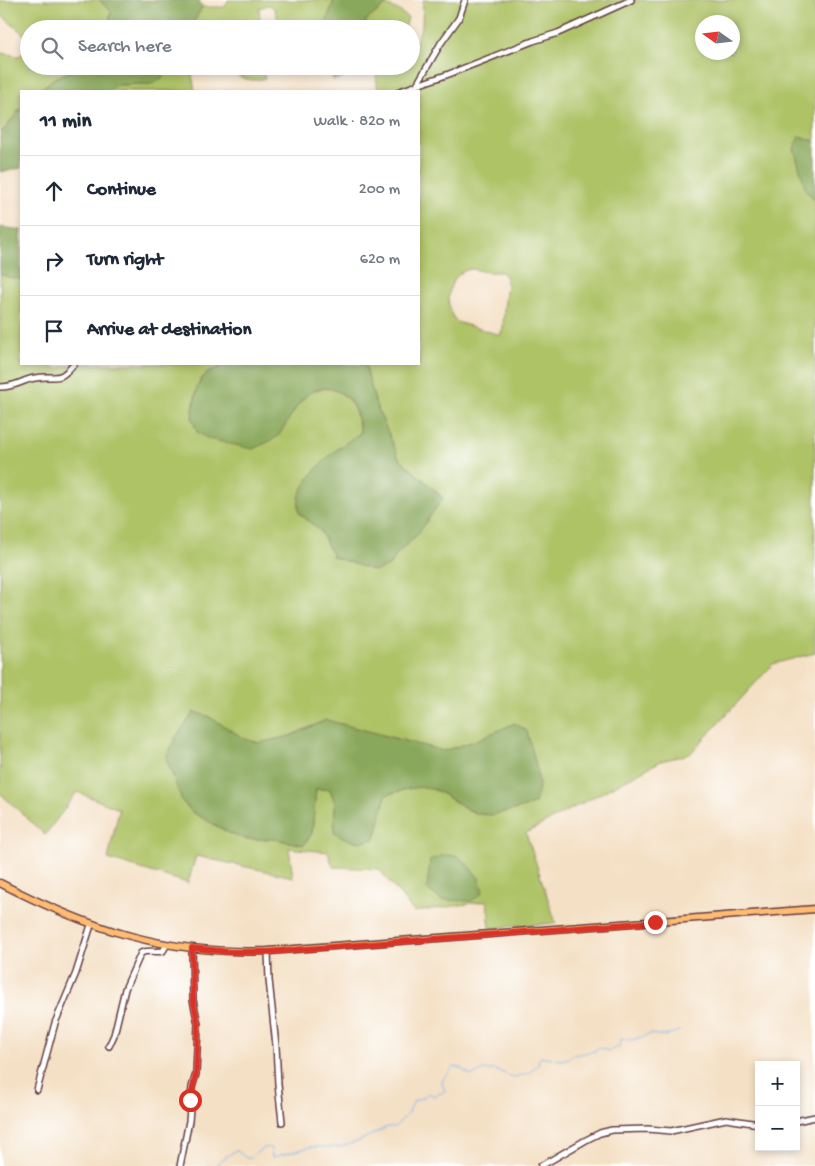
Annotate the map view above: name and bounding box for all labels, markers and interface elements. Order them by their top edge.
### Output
north arrow [695,15,740,60]
search box [20,20,420,75]
icon: search [38,34,66,62]
text: Search here [78,36,172,59]
text: 11 min [40,110,91,135]
text: Walk · 820 m [313,113,400,132]
icon: ahead [40,177,68,205]
text: Continue [87,179,156,202]
text: 200 m [359,181,400,200]
icon: right [40,247,68,275]
text: Turn right [87,249,163,272]
text: 620 m [360,251,400,270]
icon: arrive [40,317,68,345]
text: Arrive at destination [87,319,251,342]
route end [644,911,667,934]
map controls [755,1061,800,1151]
button: + [755,1061,800,1106]
route start [179,1089,202,1112]
button: − [755,1106,800,1151]

